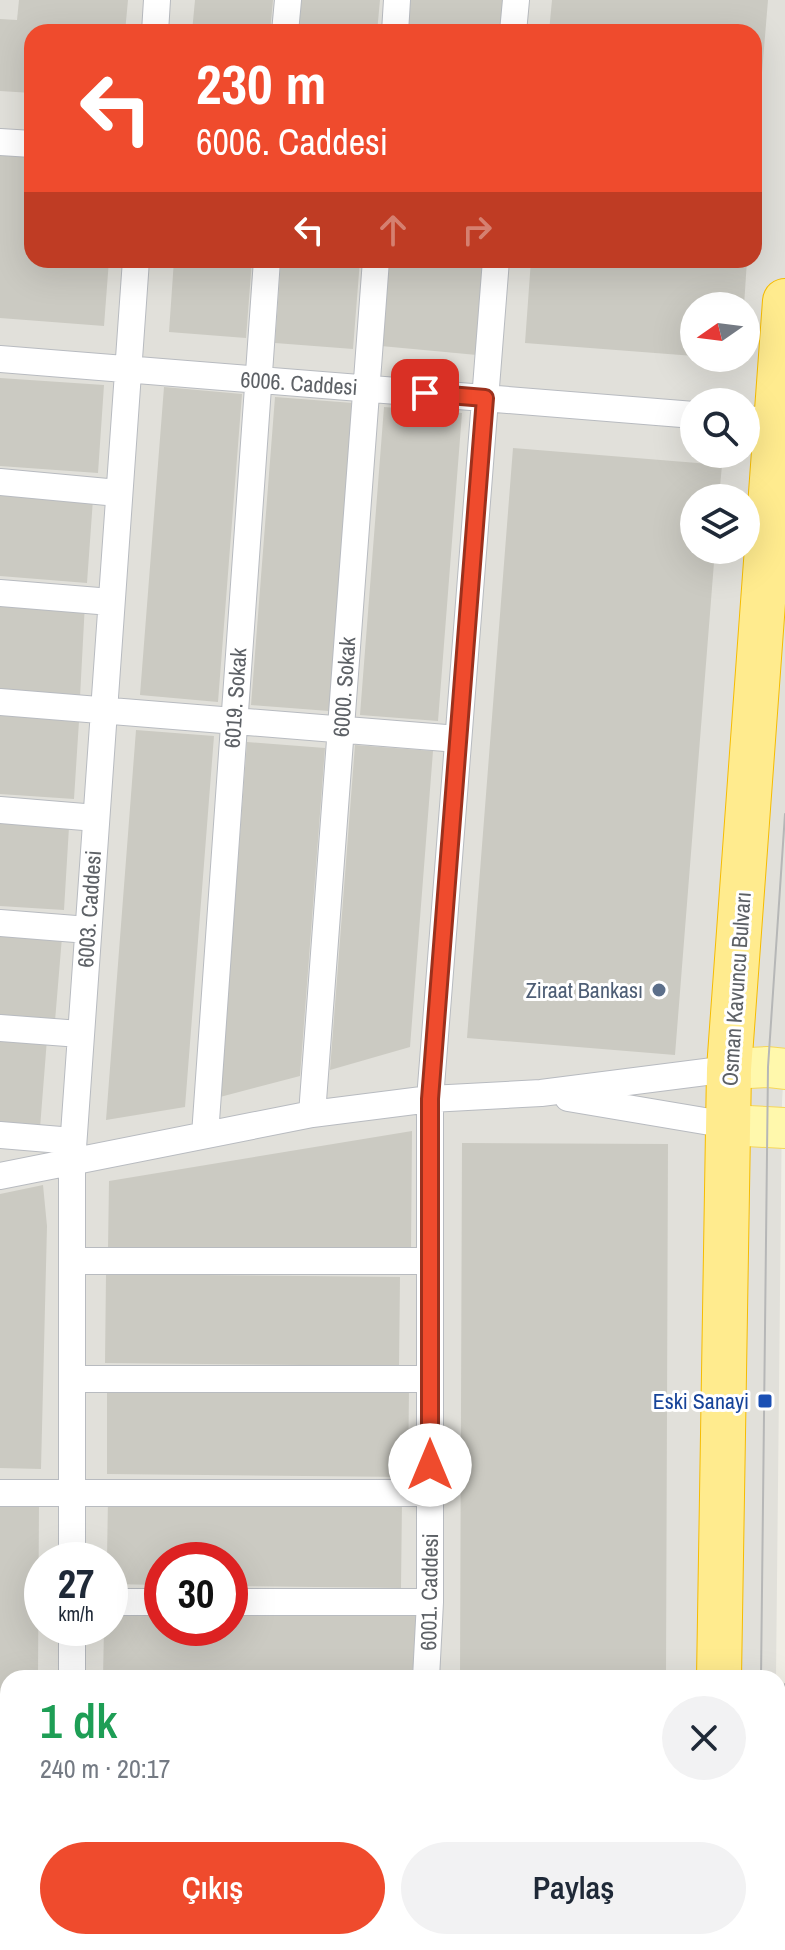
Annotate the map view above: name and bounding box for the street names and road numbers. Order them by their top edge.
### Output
street label: 6006. Caddesi [239,364,359,402]
street label: 6000. Sokak [326,635,363,738]
street label: 6019. Sokak [217,646,254,749]
street label: 6003. Caddesi [70,849,108,969]
street label: Osman Kavuncu Bulvarı [714,891,758,1087]
street label: 6001. Caddesi [413,1533,445,1651]

